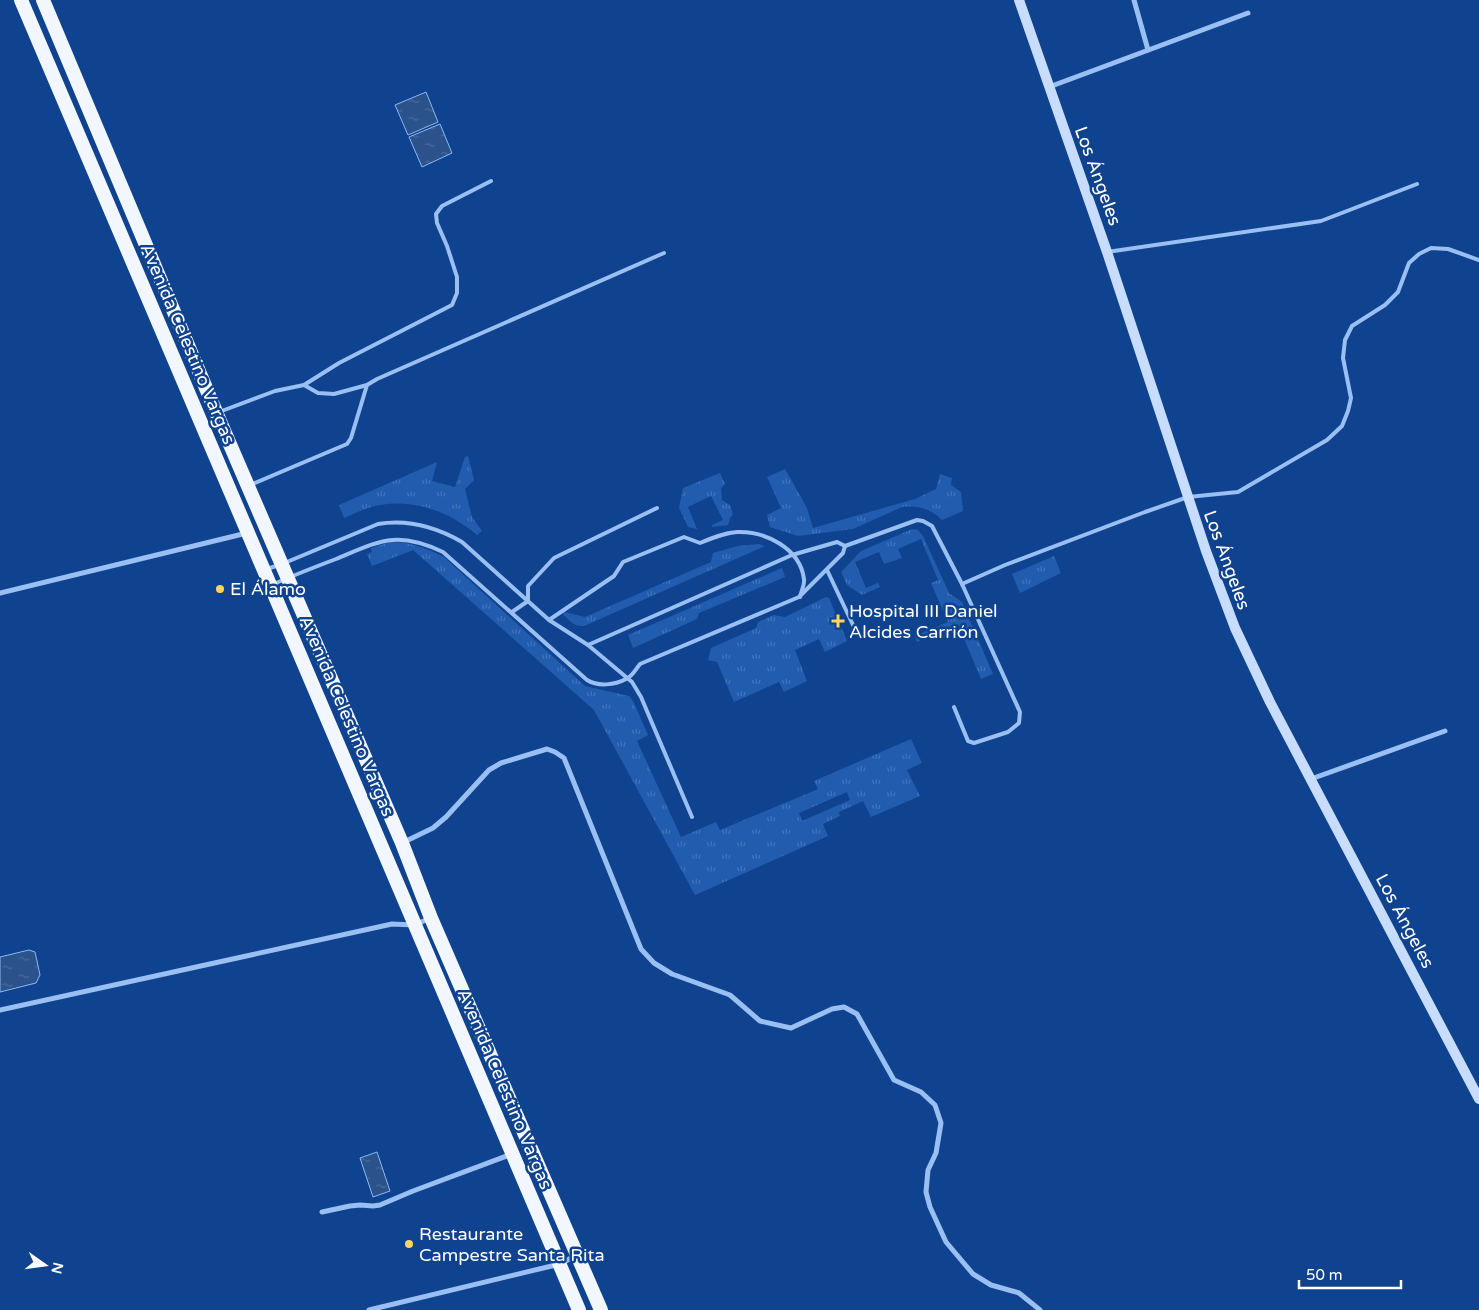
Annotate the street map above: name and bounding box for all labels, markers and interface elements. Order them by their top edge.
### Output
street label: Los Ángeles [1070,123,1126,229]
street label: Avenida Celestino Vargas [136,240,240,448]
street label: Los Ángeles [1199,507,1255,613]
place label: El Álamo [230,578,306,600]
marker: El Álamo [214,583,226,595]
place label: Hospital III Daniel Alcides Carrión [849,600,998,643]
street label: Avenida Celestino Vargas [295,612,399,820]
marker: Hospital III Daniel Alcides Carrión [831,614,845,628]
street label: Los Ángeles [1371,870,1439,972]
street label: Avenida Celestino Vargas [453,985,557,1193]
place label: Restaurante Campestre Santa Rita [419,1223,605,1266]
marker: Restaurante Campestre Santa Rita [403,1238,415,1250]
north arrow [20,1240,70,1290]
scale bar [1299,1258,1402,1290]
text: N [48,1261,67,1276]
text: 50 m [1306,1266,1343,1284]

